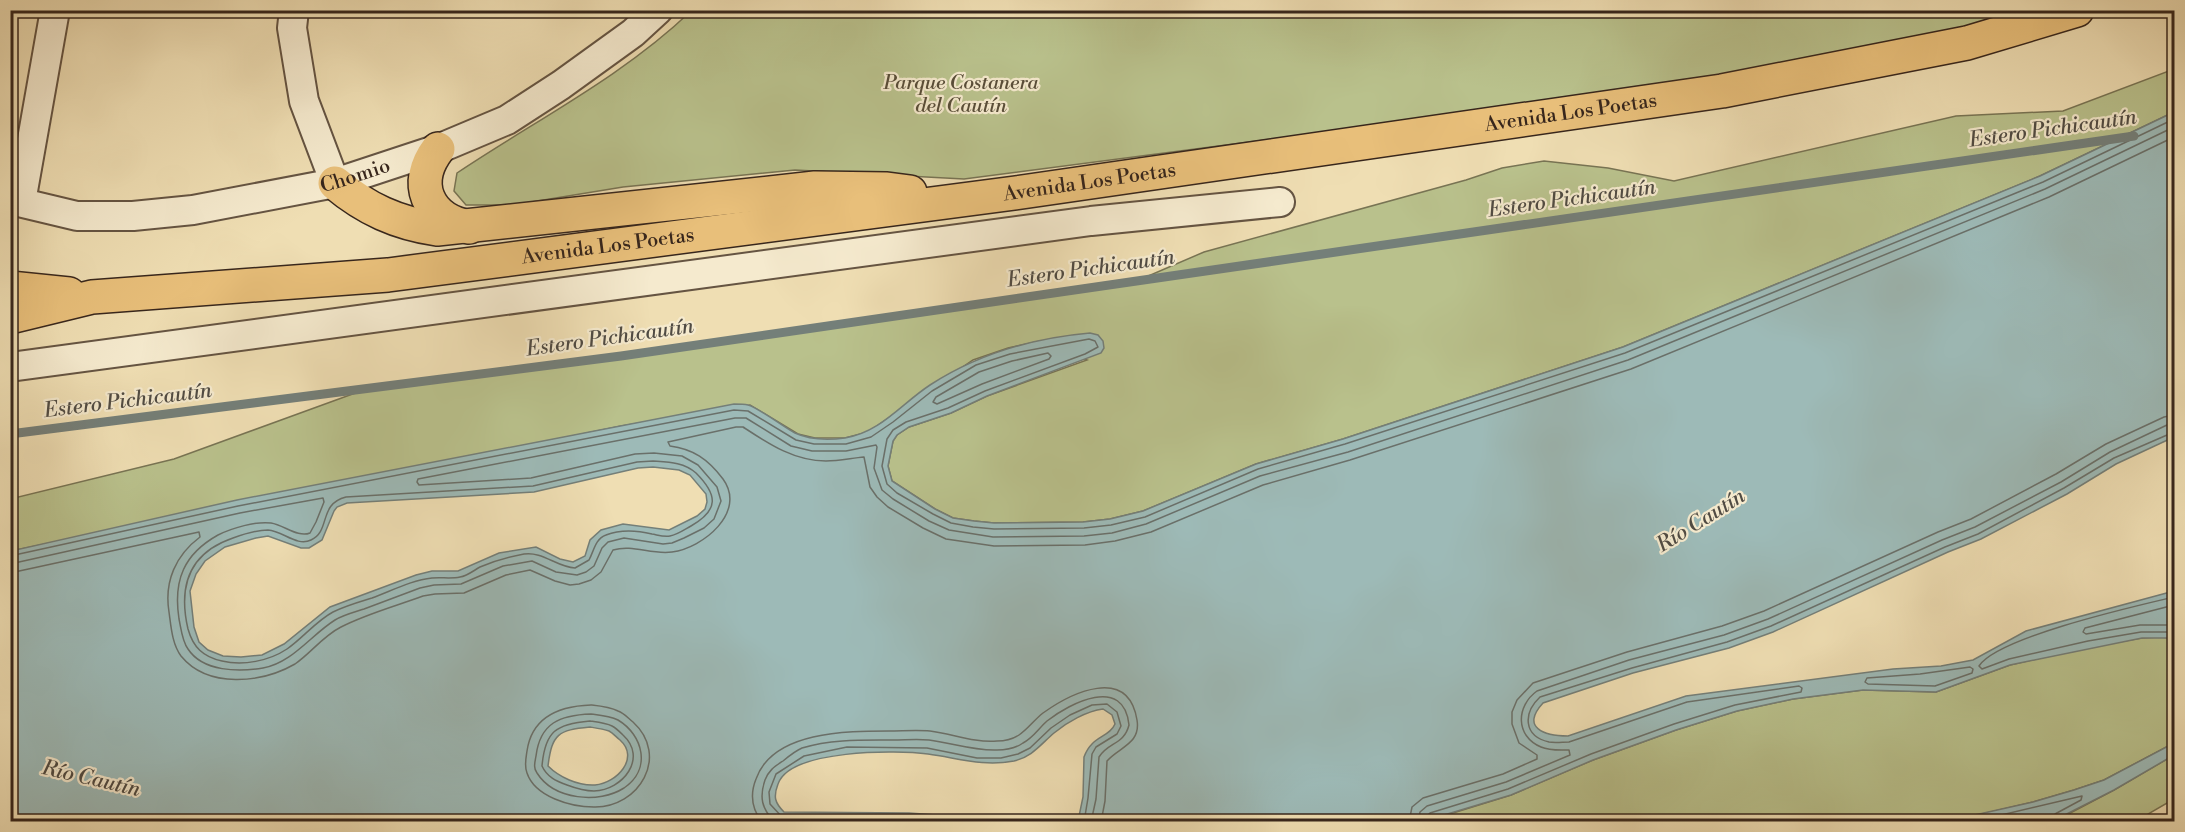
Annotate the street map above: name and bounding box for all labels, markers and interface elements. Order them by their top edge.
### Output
park label: Parque Costanera del Cautín [883,71,1039,119]
street label: Avenida Los Poetas [1482,88,1659,138]
water label: Estero Pichicautín [1967,104,2139,154]
street label: Chomio [318,153,393,198]
street label: Avenida Los Poetas [1001,157,1178,207]
water label: Estero Pichicautín [1486,174,1658,224]
street label: Avenida Los Poetas [519,223,696,270]
water label: Estero Pichicautín [1005,244,1177,294]
water label: Estero Pichicautín [524,313,696,363]
water label: Estero Pichicautín [42,378,213,424]
water label: Río Cautín [1651,483,1751,559]
water label: Río Cautín [38,755,143,803]

